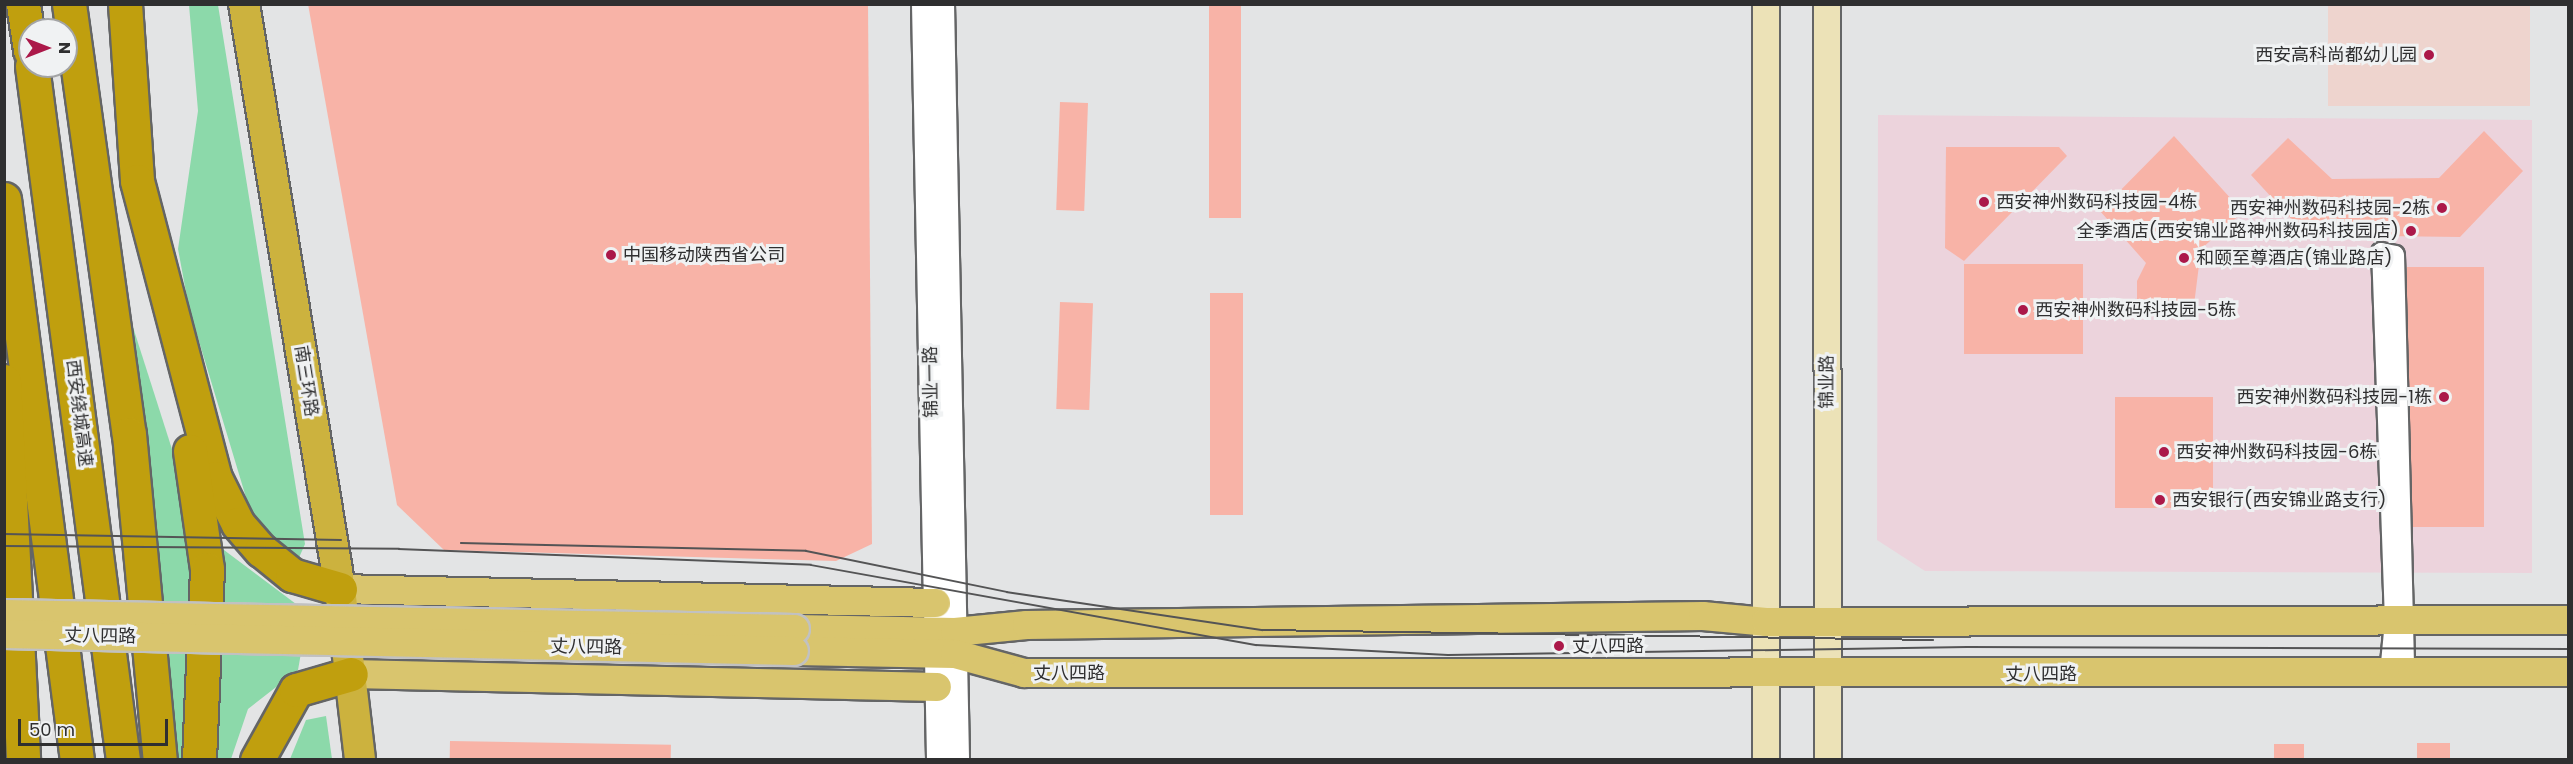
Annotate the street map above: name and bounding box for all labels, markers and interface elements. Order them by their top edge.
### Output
north arrow [18,18,78,78]
text: N [53,42,76,54]
place label: 西安高科尚都幼儿园 [2255,44,2417,66]
marker: 西安高科尚都幼儿园 [2422,48,2436,62]
place label: 西安神州数码科技园-4栋 [1996,191,2197,213]
marker: 西安神州数码科技园-4栋 [1977,195,1991,209]
place label: 西安神州数码科技园-2栋 [2230,197,2430,219]
marker: 西安神州数码科技园-2栋 [2435,201,2449,215]
place label: 全季酒店(西安锦业路神州数码科技园店) [2077,220,2399,242]
marker: 全季酒店(西安锦业路神州数码科技园店) [2404,224,2418,238]
place label: 中国移动陕西省公司 [623,244,785,266]
place label: 和颐至尊酒店(锦业路店) [2196,247,2392,269]
marker: 中国移动陕西省公司 [604,248,618,262]
marker: 和颐至尊酒店(锦业路店) [2177,251,2191,265]
place label: 西安神州数码科技园-5栋 [2035,299,2236,321]
marker: 西安神州数码科技园-5栋 [2016,303,2030,317]
street label: 南三环路 [290,344,322,418]
street label: 锦业一路 [920,346,942,418]
street label: 锦业路 [1816,355,1838,409]
street label: 西安绕城高速 [62,358,96,468]
place label: 西安神州数码科技园-1栋 [2236,386,2432,408]
marker: 西安神州数码科技园-1栋 [2437,390,2451,404]
place label: 西安神州数码科技园-6栋 [2176,441,2377,463]
marker: 西安神州数码科技园-6栋 [2157,445,2171,459]
place label: 西安银行(西安锦业路支行) [2172,489,2386,511]
marker: 西安银行(西安锦业路支行) [2153,493,2167,507]
street label: 丈八四路 [64,625,136,647]
place label: 丈八四路 [1572,635,1644,657]
street label: 丈八四路 [550,636,622,658]
marker: 丈八四路 [1550,637,1568,655]
street label: 丈八四路 [1033,662,1105,684]
street label: 丈八四路 [2005,663,2077,685]
scale bar [21,707,171,745]
text: 50 m [29,717,75,742]

